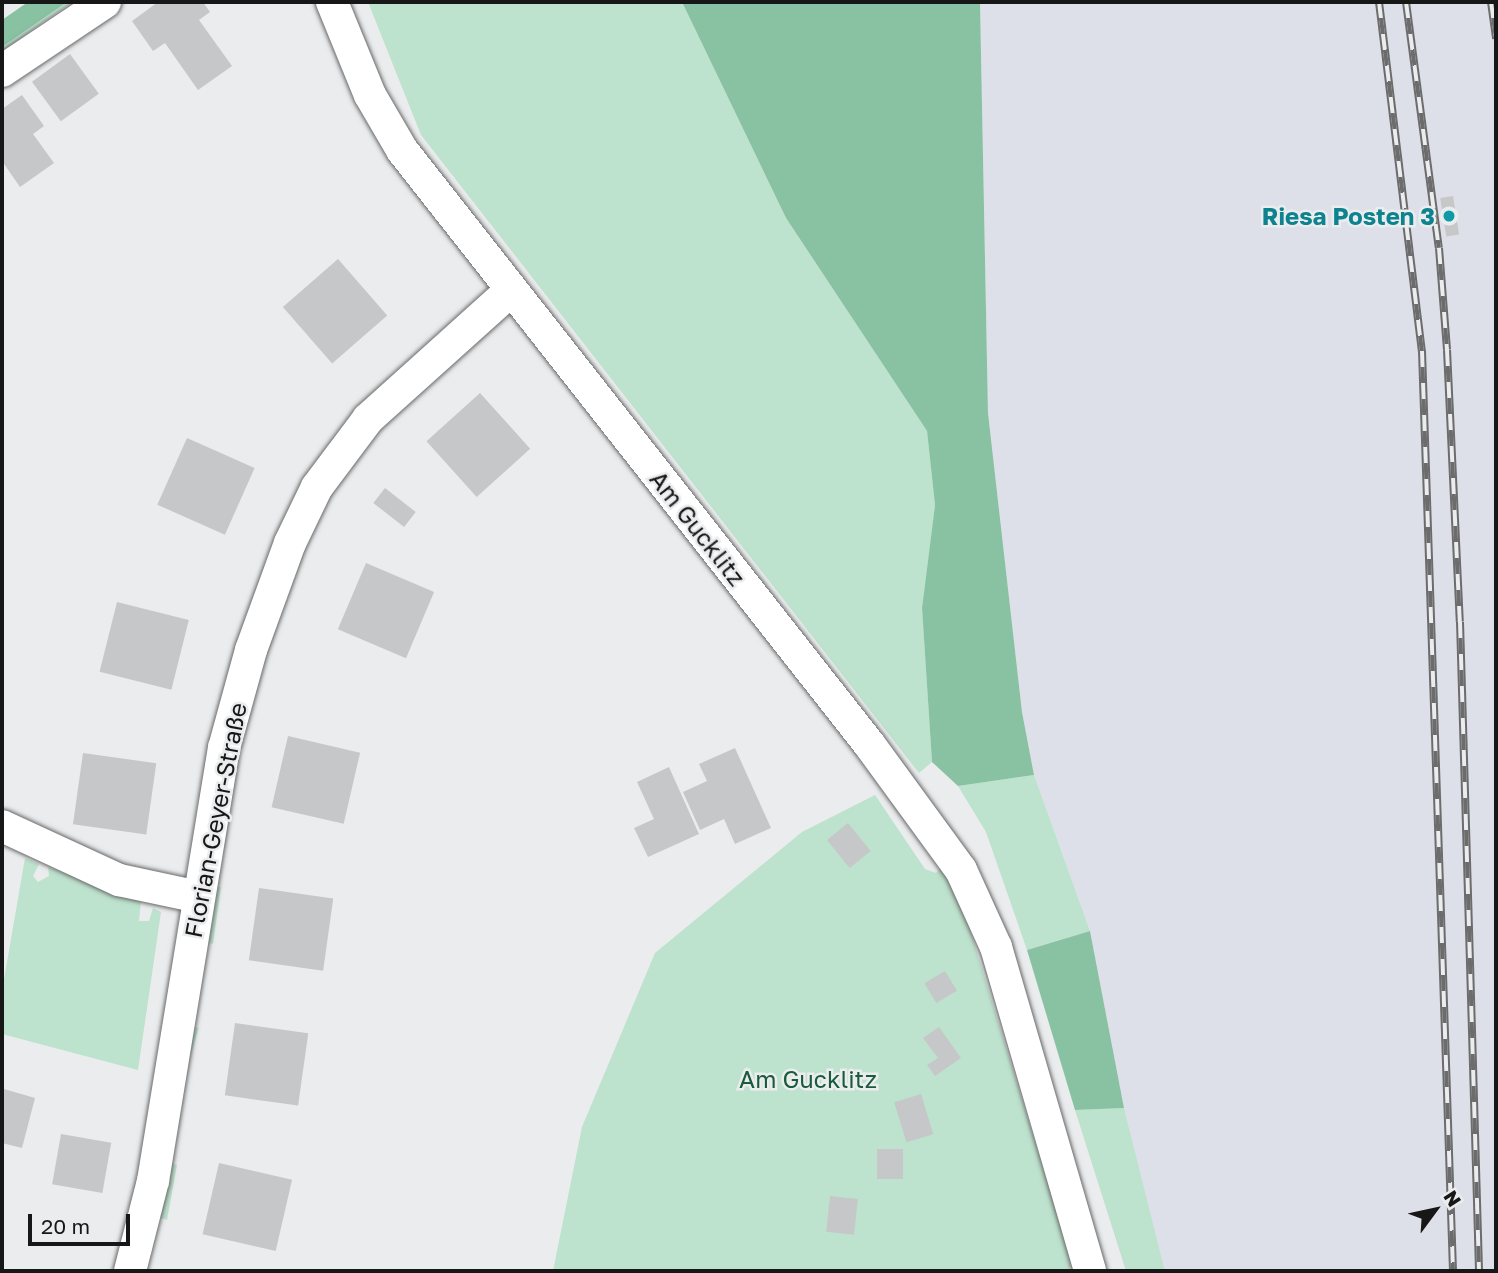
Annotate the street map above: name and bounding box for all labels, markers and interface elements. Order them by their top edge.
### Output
place label: Riesa Posten 3 [1262,202,1435,230]
marker: Riesa Posten 3 [1441,208,1457,224]
street label: Am Gucklitz [644,465,752,591]
street label: Florian-Geyer-Straße [178,700,252,940]
park label: Am Gucklitz [739,1065,877,1093]
north arrow [1400,1175,1470,1245]
text: N [1439,1186,1467,1211]
scale bar [32,1200,133,1244]
text: 20 m [41,1213,90,1239]

